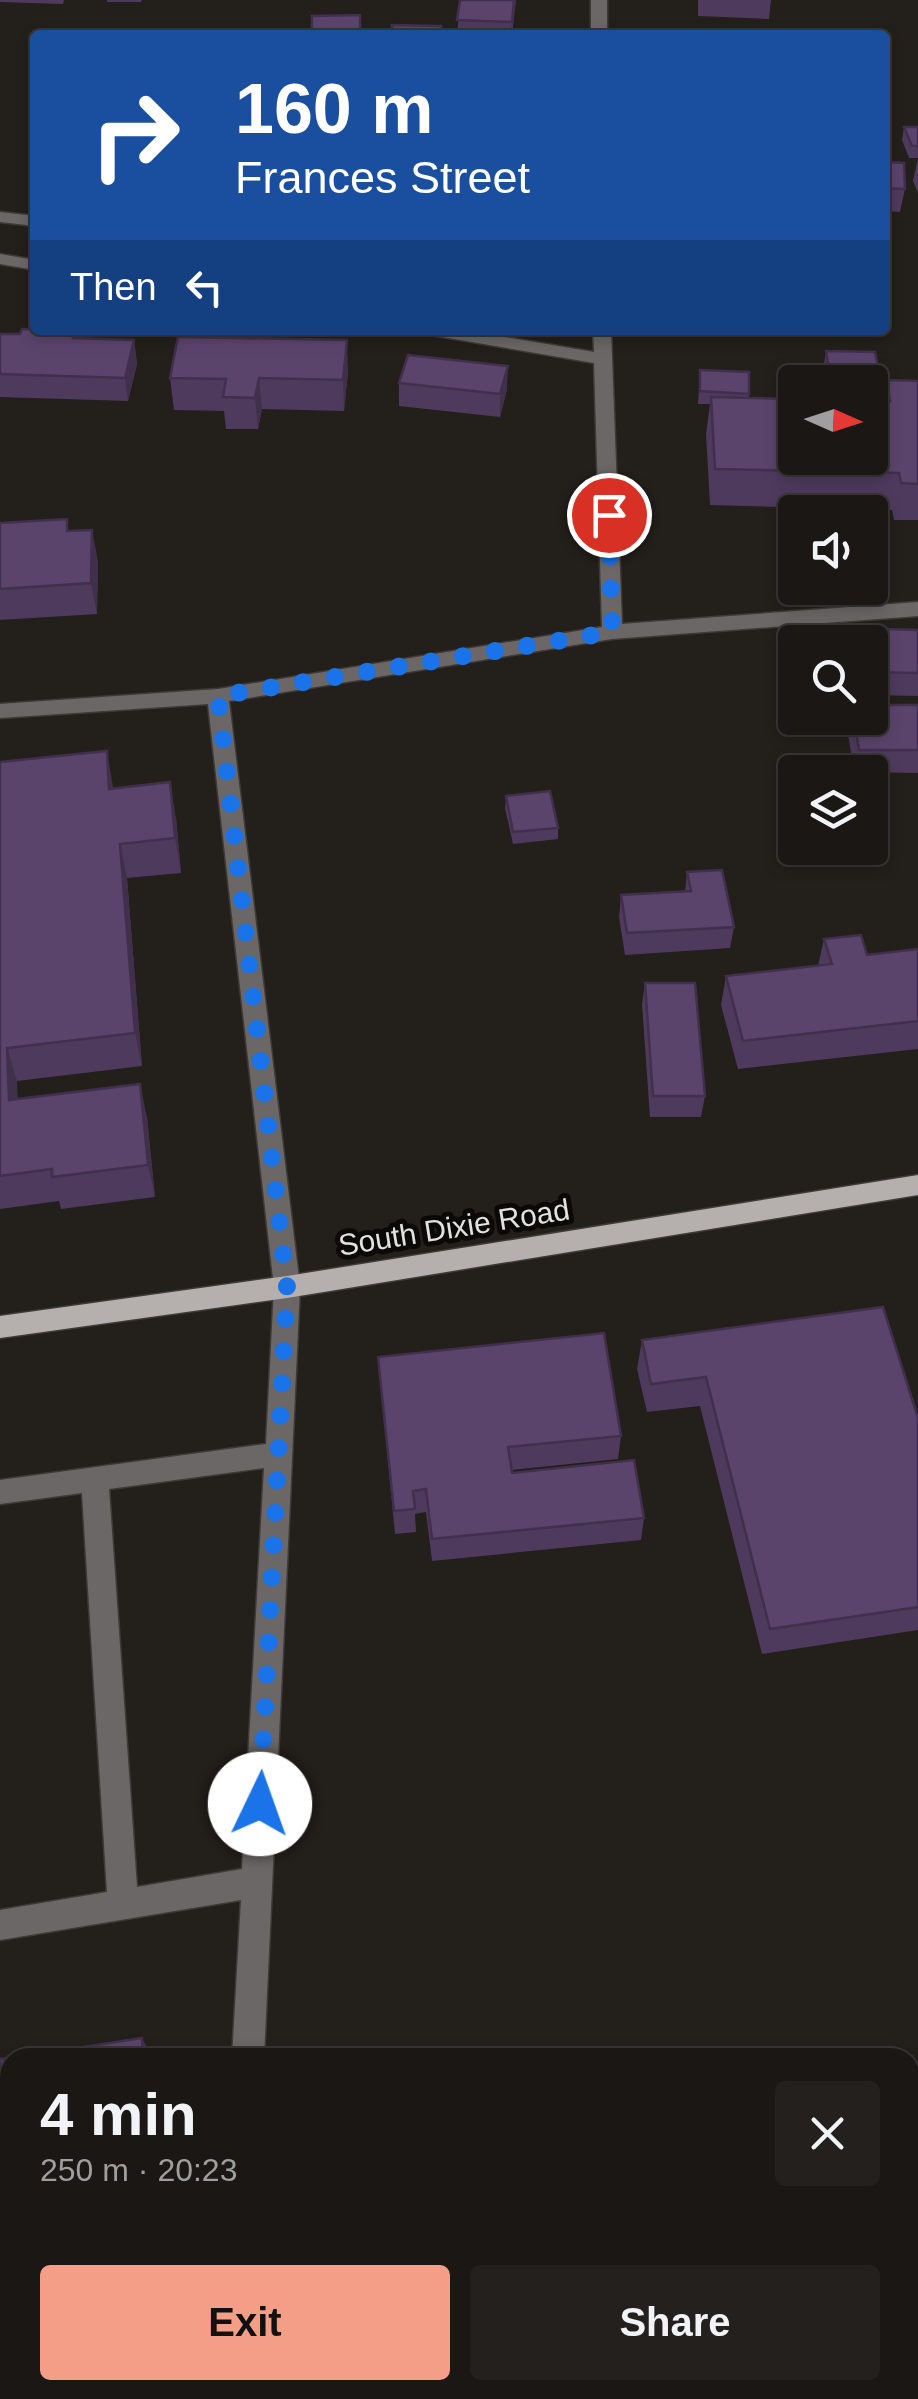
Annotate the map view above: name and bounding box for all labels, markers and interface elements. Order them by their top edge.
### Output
icon: right [70,70,200,200]
text: 160 m [235,70,433,148]
text: Frances Street [235,152,530,203]
icon: left [177,260,232,315]
text: Then [70,266,157,308]
north arrow [778,365,888,475]
map controls [778,365,888,865]
pin [567,473,652,558]
icon: arrive [582,488,637,543]
button: sound [778,495,888,605]
button: search [778,625,888,735]
button: layers [778,755,888,865]
street label: South Dixie Road [336,1192,572,1262]
position arrow [208,1752,312,1856]
text: 4 min [40,2081,197,2148]
button: close [775,2081,880,2186]
text: 250 m · 20:23 [40,2152,237,2188]
button: Exit [40,2265,450,2380]
button: Share [470,2265,880,2380]

